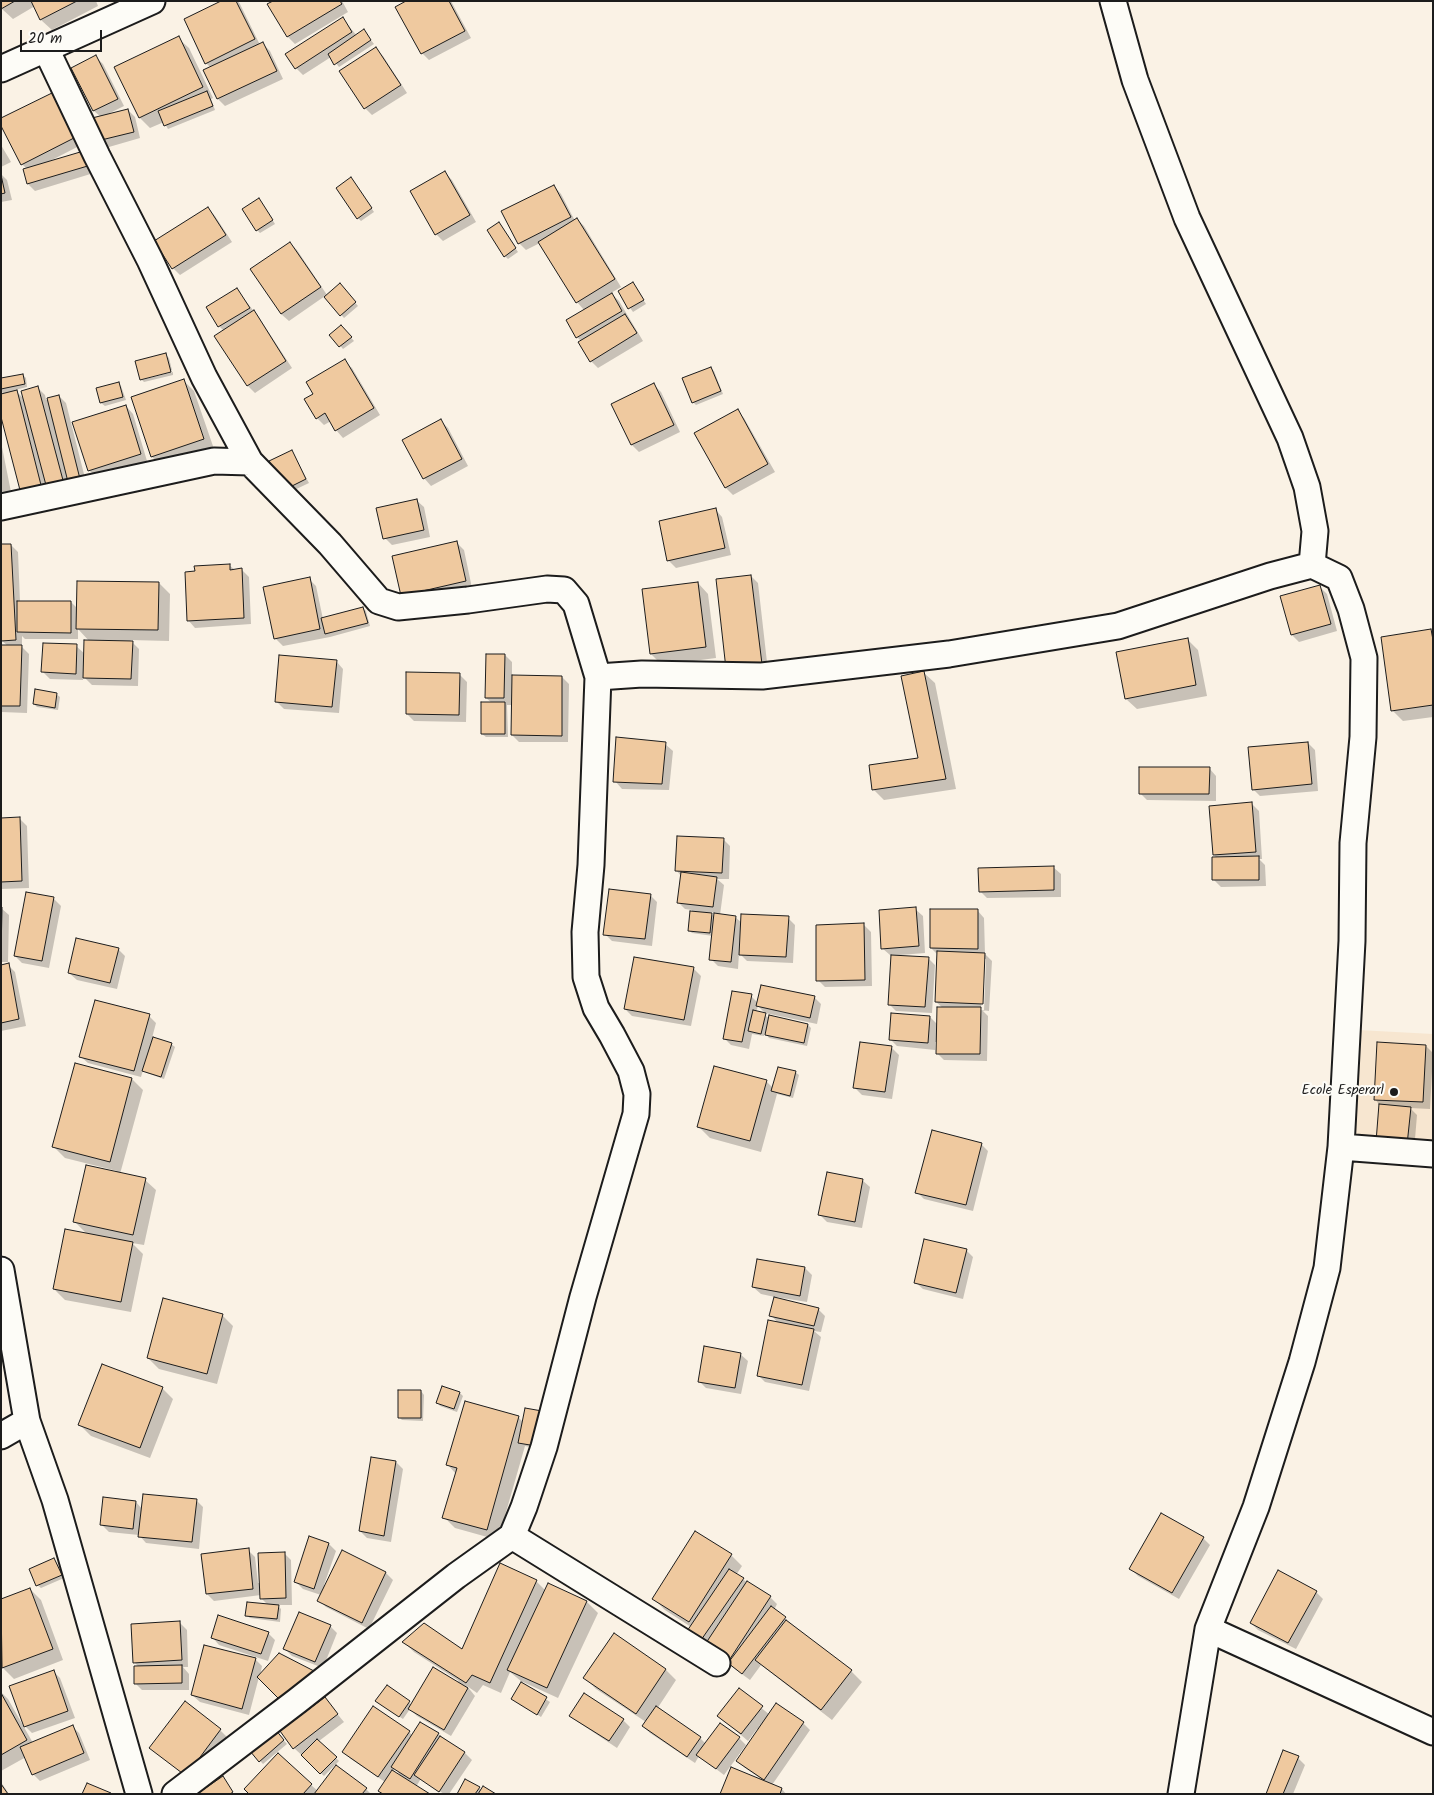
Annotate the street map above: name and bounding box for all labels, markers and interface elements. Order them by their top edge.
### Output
scale bar [22,20,105,52]
text: 20 m [28,27,62,51]
place label: Ecole Esperarl [1301,1084,1384,1100]
marker: Ecole Esperarl [1388,1086,1400,1098]

